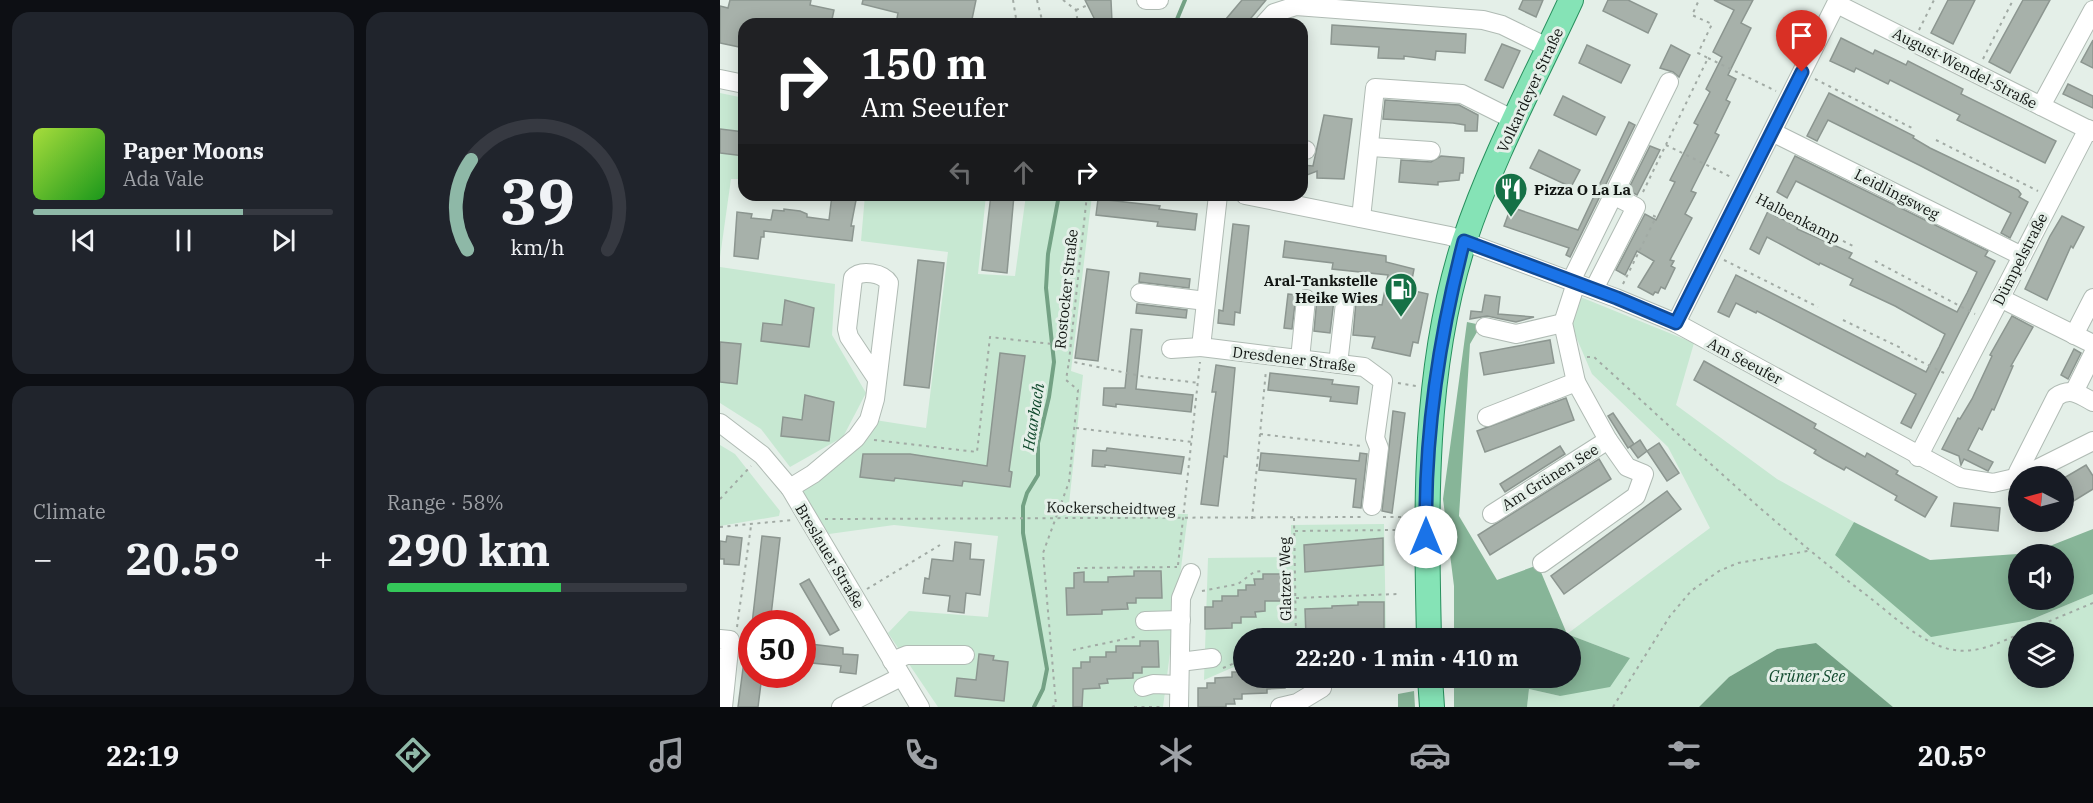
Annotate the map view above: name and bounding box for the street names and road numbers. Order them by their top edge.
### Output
street label: August-Wendel-Straße [1890,23,2040,113]
street label: Volkardeyer Straße [1493,25,1567,155]
street label: Leidlingsweg [1851,164,1943,224]
street label: Halbenkamp [1753,189,1843,247]
street label: Dümpelstraße [1989,210,2051,308]
street label: Rostocker Straße [1050,228,1082,350]
street label: Am Seeufer [1704,333,1786,389]
street label: Dresdener Straße [1231,342,1357,376]
street label: Am Grünen See [1498,440,1602,514]
street label: Kockerscheidtweg [1046,497,1176,519]
street label: Breslauer Straße [791,500,869,612]
street label: Glatzer Weg [1275,537,1295,621]

